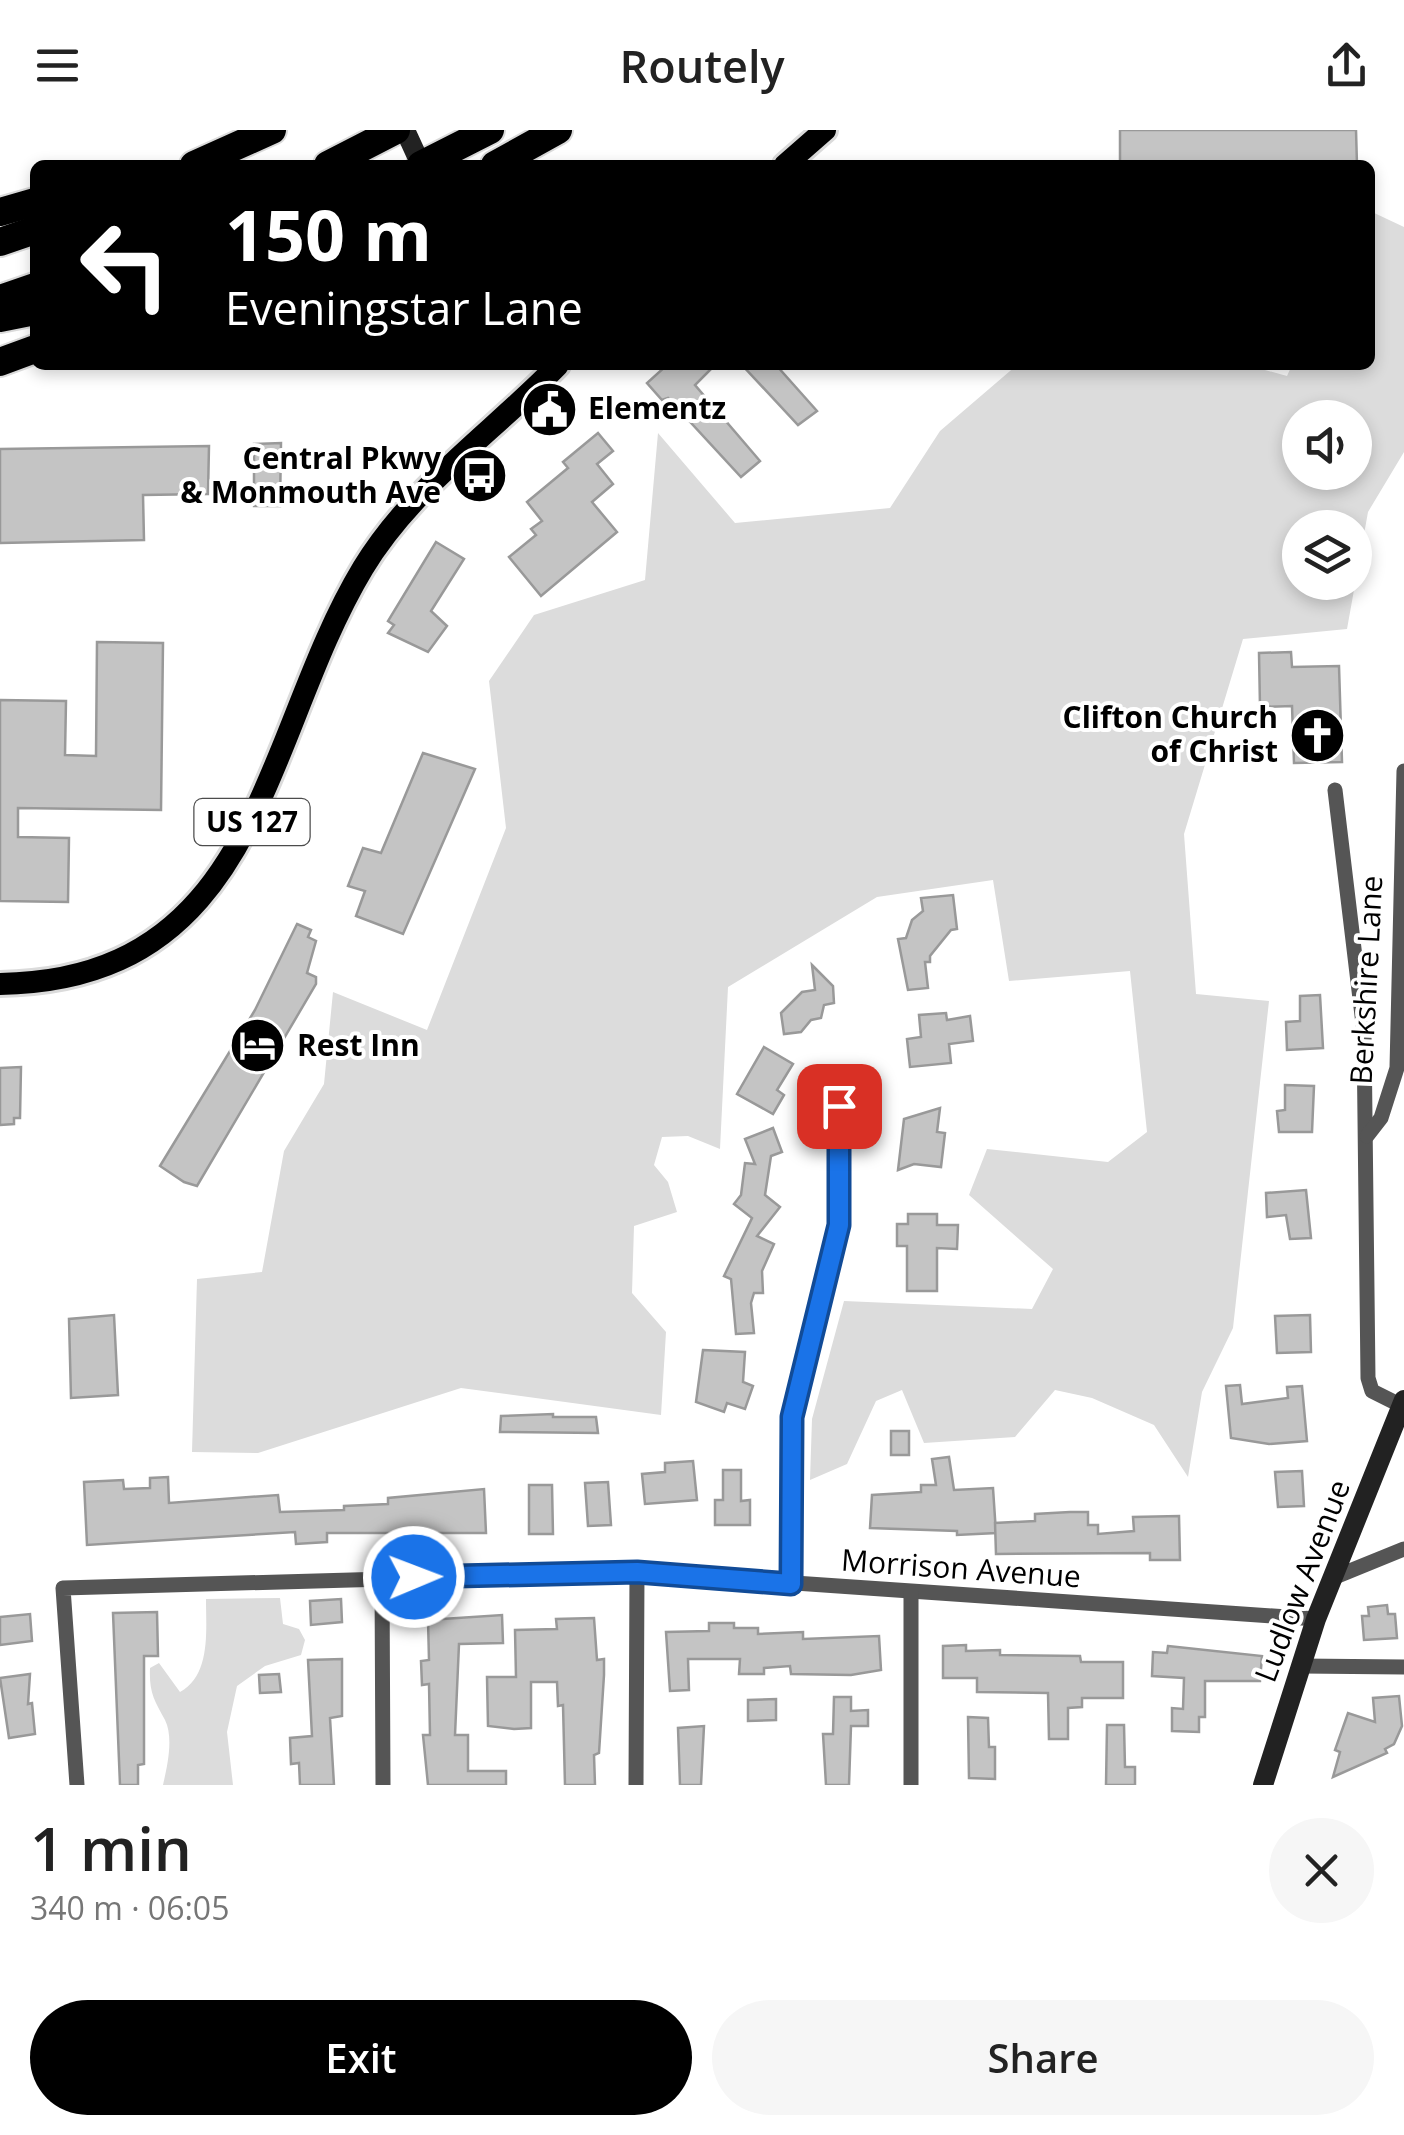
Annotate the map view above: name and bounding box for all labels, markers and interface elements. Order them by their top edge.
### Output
text: Routely [619,35,785,96]
icon: menu [30,38,85,93]
icon: share [1319,38,1374,93]
text: 150 m [225,186,432,282]
icon: left [60,200,190,330]
text: Eveningstar Lane [225,277,583,338]
public building icon: Elementz [519,379,579,439]
place label: Elementz [588,387,726,428]
map controls [1282,400,1372,600]
button: sound [1282,400,1372,490]
place label: Central Pkwy & Monmouth Ave [180,437,442,512]
bus stop icon: Central Pkwy & Monmouth Ave [450,446,510,506]
button: layers [1282,510,1372,600]
place label: Clifton Church of Christ [1063,696,1278,771]
church icon: Clifton Church of Christ [1287,705,1347,765]
road number: US 127 [194,799,310,845]
street label: Berkshire Lane [1340,874,1391,1085]
hotel icon: Rest Inn [228,1016,288,1076]
place label: Rest Inn [297,1024,420,1065]
pin [797,1064,882,1149]
icon: arrive [812,1079,867,1134]
street label: Ludlow Avenue [1244,1473,1359,1687]
position arrow [362,1525,466,1629]
street label: Morrison Avenue [840,1539,1082,1596]
text: 1 min [30,1807,192,1889]
button: close [1269,1818,1374,1923]
text: 340 m · 06:05 [30,1886,229,1929]
button: Exit [30,2000,692,2115]
button: Share [712,2000,1374,2115]

